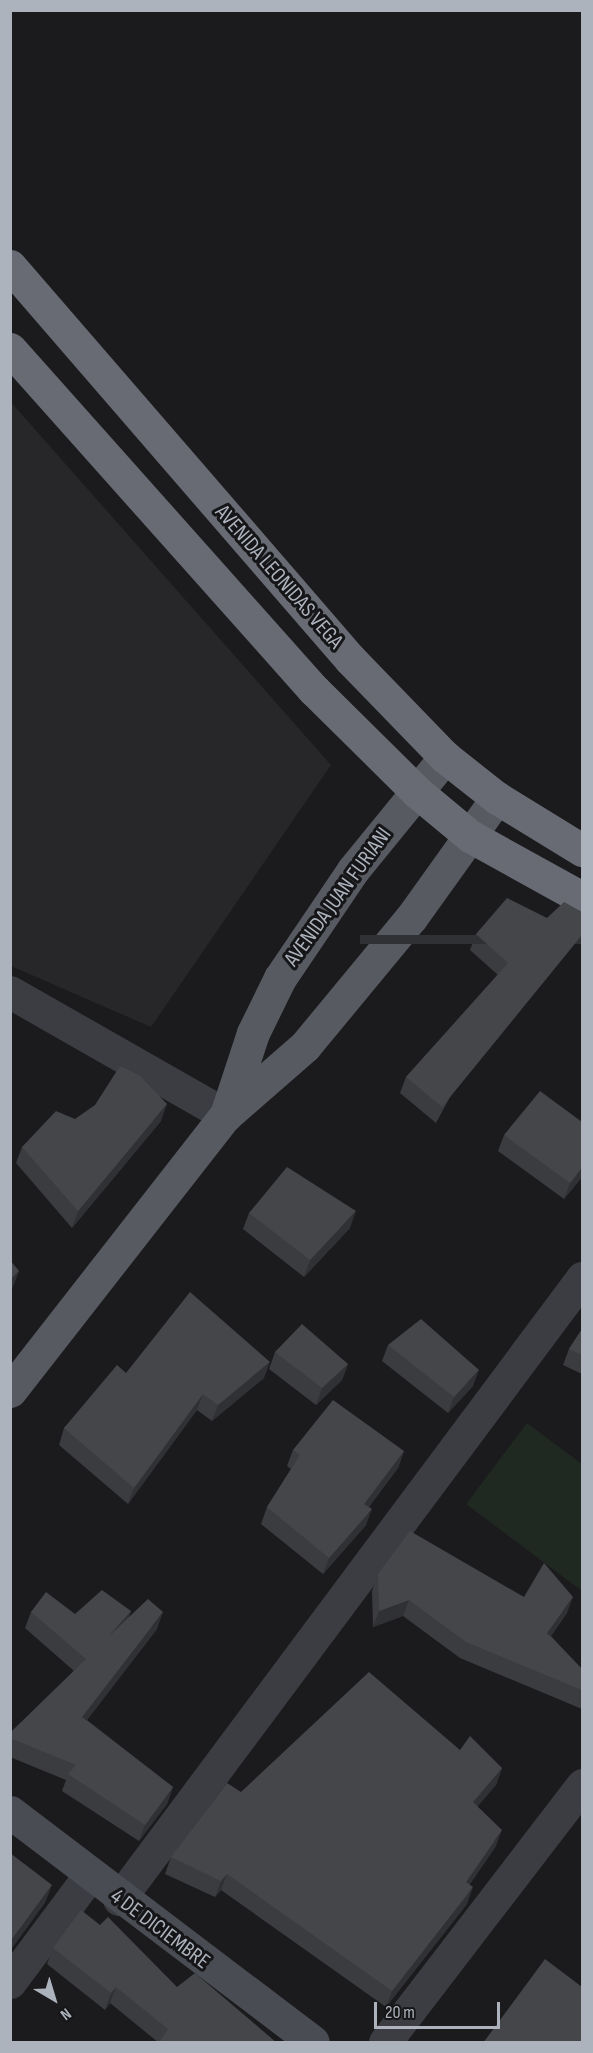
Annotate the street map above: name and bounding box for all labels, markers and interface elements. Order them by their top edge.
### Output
street label: AVENIDA LEONIDAS VEGA [209,500,349,654]
street label: AVENIDA JUAN FURIANI [279,822,397,972]
street label: 4 DE DICIEMBRE [105,1883,215,1975]
north arrow [24,1969,84,2029]
scale bar [377,1990,503,2028]
text: 20 m [385,2002,415,2023]
text: N [56,2003,75,2024]

